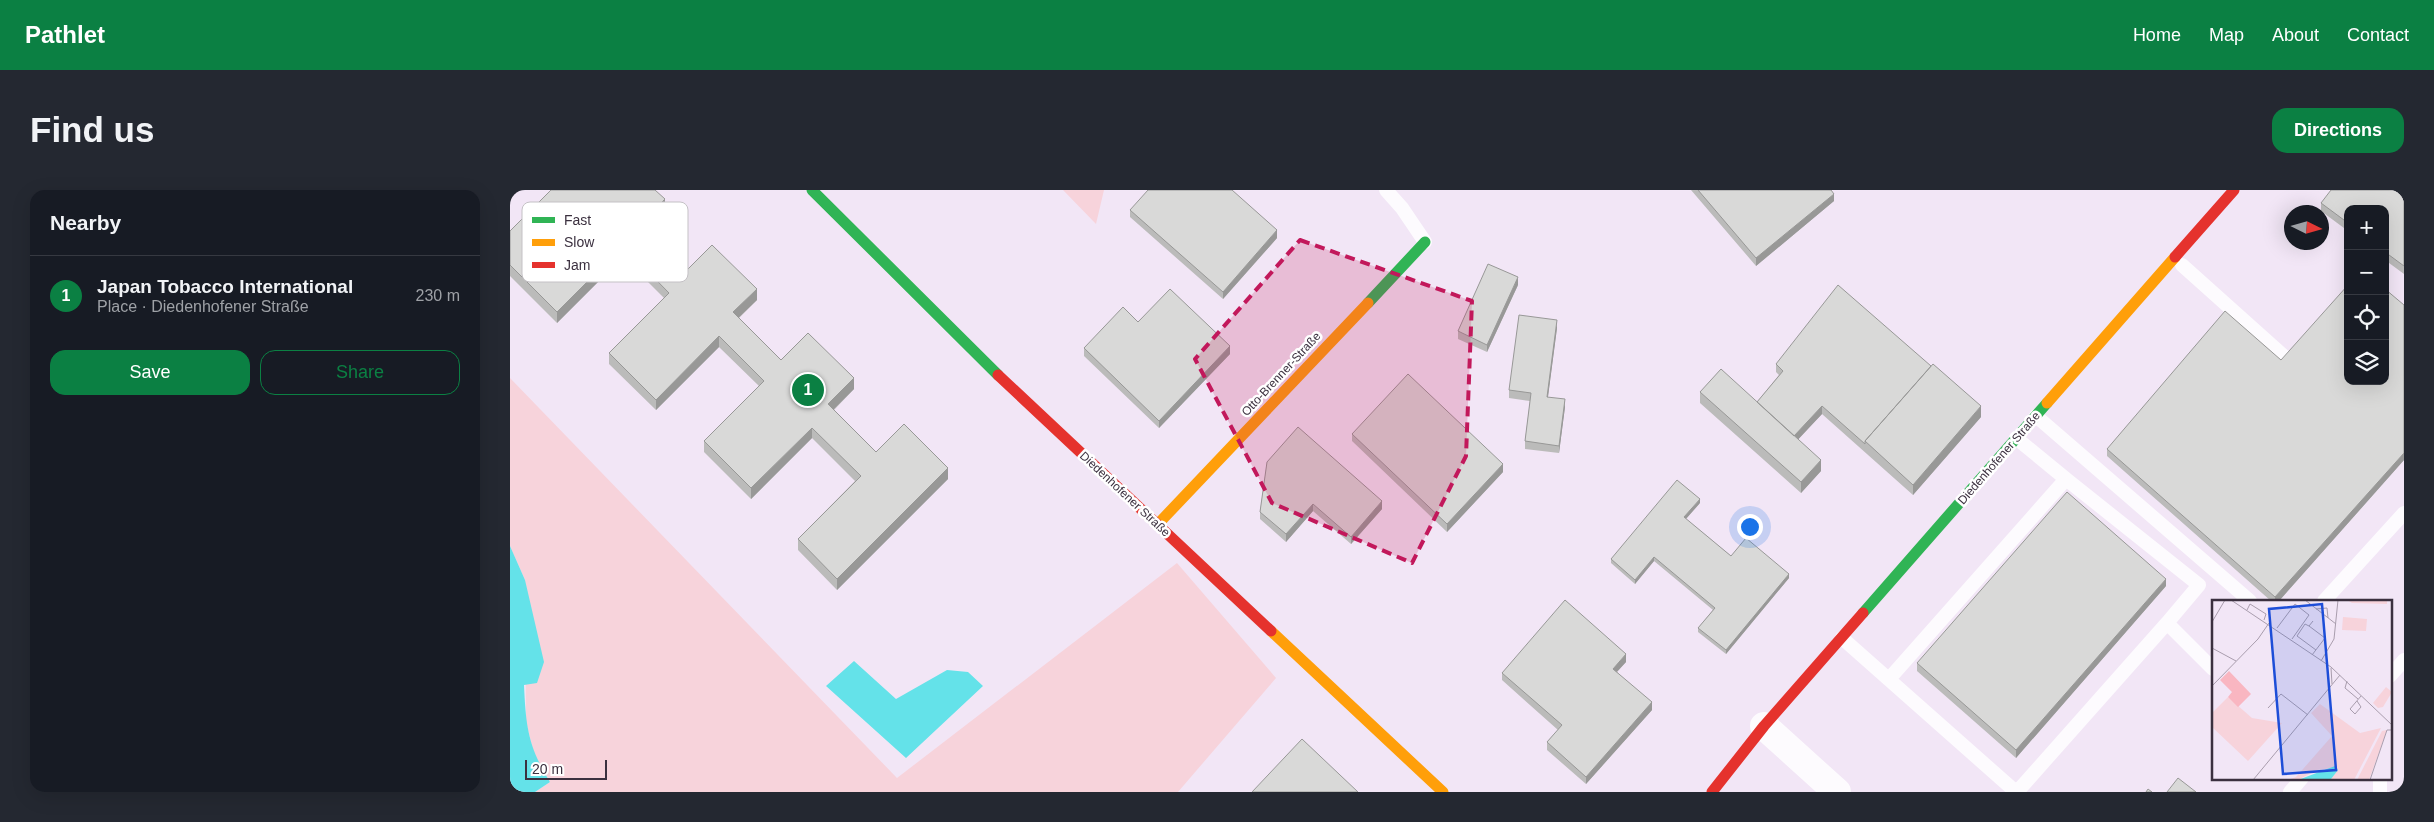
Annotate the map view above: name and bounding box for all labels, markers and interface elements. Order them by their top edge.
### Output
text: Pathlet [25,21,105,48]
text: Home [2133,25,2181,45]
text: Map [2209,25,2244,45]
text: About [2272,25,2319,45]
text: Contact [2347,25,2409,45]
button: Directions [2272,108,2404,153]
text: Find us [30,110,154,149]
legend [522,202,688,282]
north arrow [2284,205,2329,250]
map controls [2344,205,2389,385]
button: + [2344,205,2389,250]
text: Nearby [50,211,121,234]
text: Fast [564,212,591,228]
text: Slow [564,234,595,250]
button: − [2344,250,2389,295]
text: Jam [564,257,590,273]
text: Japan Tobacco International [97,276,353,297]
text: 1 [62,287,70,304]
text: 230 m [416,287,460,304]
button: locate [2344,295,2389,340]
text: Place · Diedenhofener Straße [97,298,309,315]
street label: Otto-Brenner-Straße [1239,329,1324,419]
button: layers [2344,340,2389,385]
button: Save [50,350,250,395]
button: Share [260,350,460,395]
pin: 1 [792,371,824,409]
street label: Diedenhofener Straße [1955,409,2043,507]
street label: Diedenhofener Straße [1077,449,1173,540]
your location [1737,514,1763,540]
inset map [2212,600,2392,780]
scale bar [525,757,608,780]
text: 20 m [532,761,563,777]

